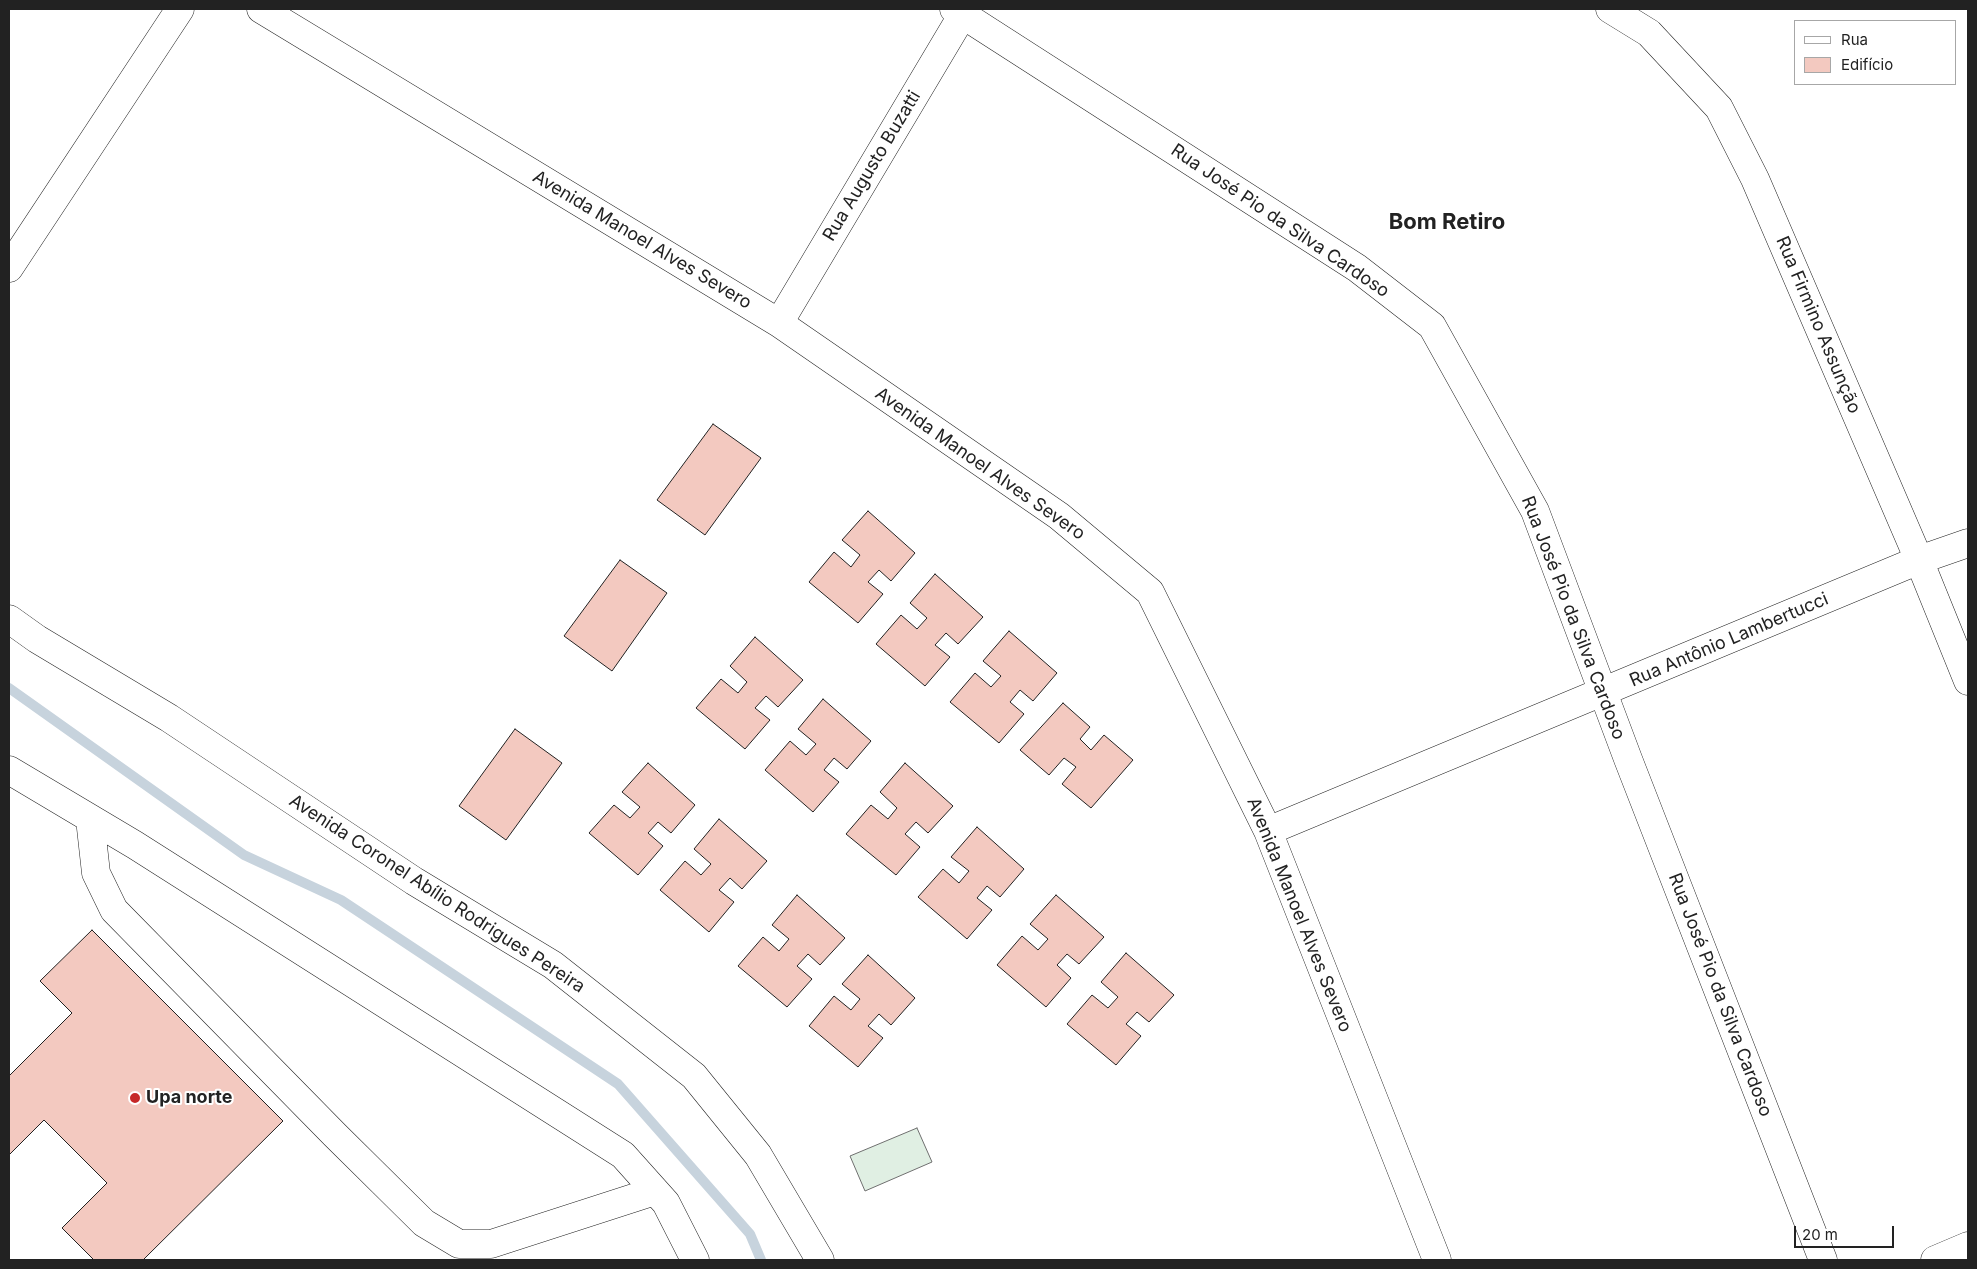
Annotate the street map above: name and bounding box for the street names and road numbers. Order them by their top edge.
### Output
street label: Rua Augusto Buzatti [819,87,925,245]
street label: Rua José Pio da Silva Cardoso [1167,140,1393,302]
street label: Avenida Manoel Alves Severo [529,166,755,314]
street label: Rua Firmino Assunção [1771,233,1865,417]
street label: Avenida Manoel Alves Severo [871,383,1089,545]
street label: Rua José Pio da Silva Cardoso [1517,493,1629,743]
street label: Rua Antônio Lambertucci [1626,588,1832,692]
street label: Avenida Coronel Abílio Rodrigues Pereira [285,790,589,998]
street label: Avenida Manoel Alves Severo [1242,794,1356,1036]
street label: Rua José Pio da Silva Cardoso [1664,870,1776,1120]

